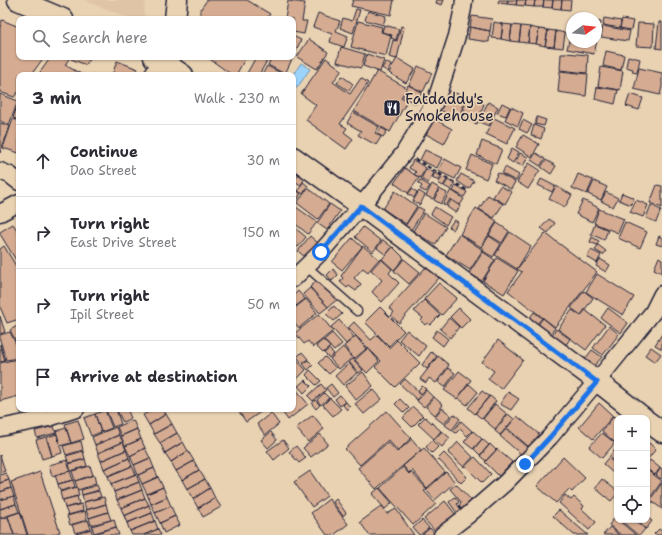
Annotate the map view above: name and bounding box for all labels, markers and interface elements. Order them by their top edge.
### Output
north arrow [566,12,602,48]
search box [16,16,296,60]
icon: search [30,27,52,49]
text: Search here [62,28,148,48]
text: 3 min [32,87,82,109]
place label: Fatdaddy's Smokehouse [405,89,494,126]
text: Walk · 230 m [194,90,280,107]
restaurant icon: Fatdaddy's Smokehouse [382,98,402,118]
text: Continue [70,142,138,162]
icon: ahead [32,150,54,172]
text: 30 m [246,152,280,169]
text: Dao Street [70,162,137,179]
text: Turn right [70,214,150,234]
icon: right [32,222,54,244]
text: 150 m [242,224,280,241]
text: East Drive Street [70,234,177,251]
route start [312,243,330,261]
text: Turn right [70,286,150,306]
icon: right [32,294,54,316]
text: 50 m [247,296,280,313]
text: Ipil Street [70,306,134,323]
icon: arrive [32,366,54,388]
text: Arrive at destination [70,367,238,387]
map controls [614,415,650,523]
button: + [614,415,650,451]
button: − [614,451,650,487]
route end [516,455,534,473]
button: locate [614,487,650,523]

